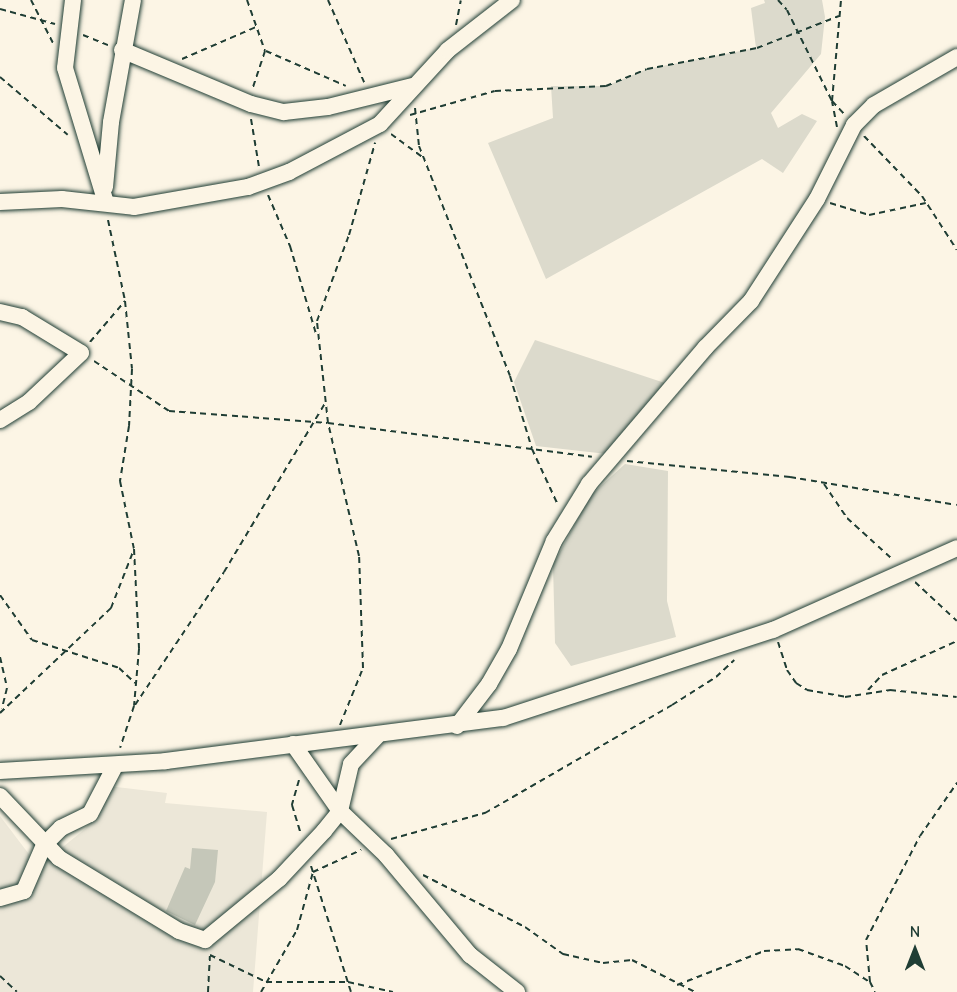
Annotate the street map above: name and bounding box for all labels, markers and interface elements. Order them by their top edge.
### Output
north arrow [885,920,945,980]
text: N [910,923,920,941]

